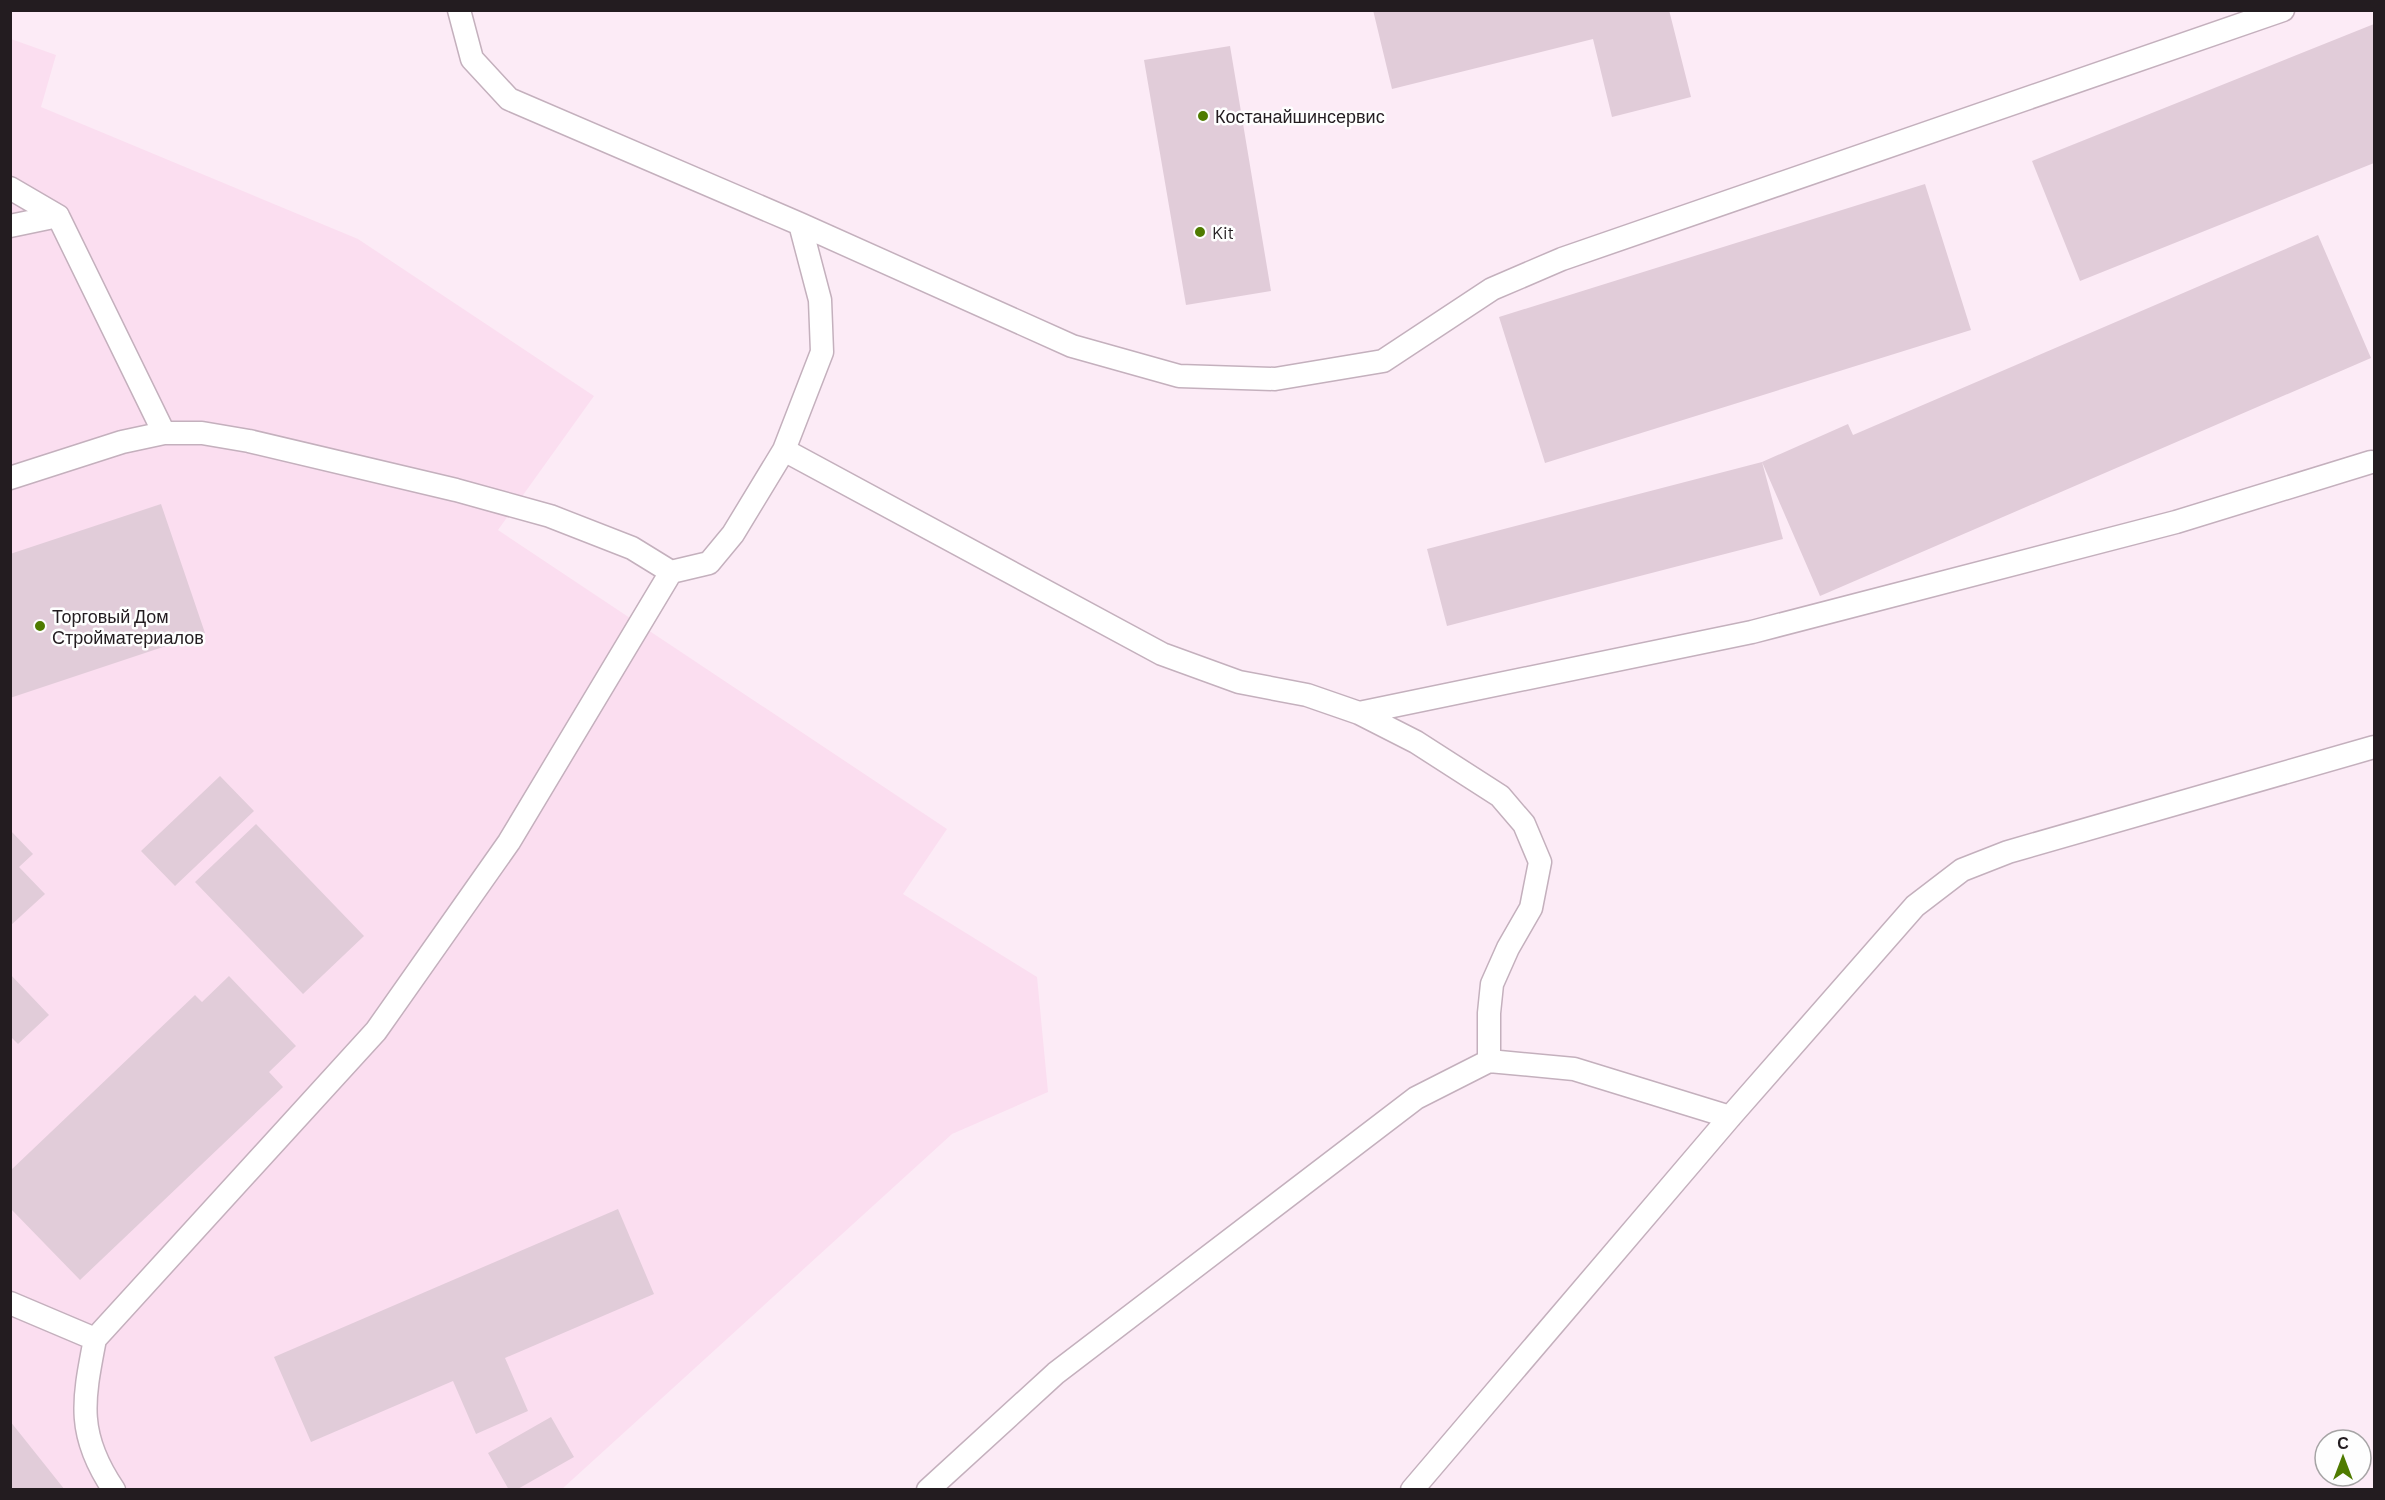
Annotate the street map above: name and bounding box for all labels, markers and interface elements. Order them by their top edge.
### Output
place label: Костанайшинсервис [1215,105,1385,127]
marker: Костанайшинсервис [1196,109,1210,123]
place label: Kit [1212,221,1234,243]
marker: Kit [1193,225,1207,239]
place label: Торговый Дом Стройматериалов [52,605,204,648]
marker: Торговый Дом Стройматериалов [33,619,47,633]
north arrow [2313,1428,2373,1488]
text: С [2337,1433,2349,1452]

